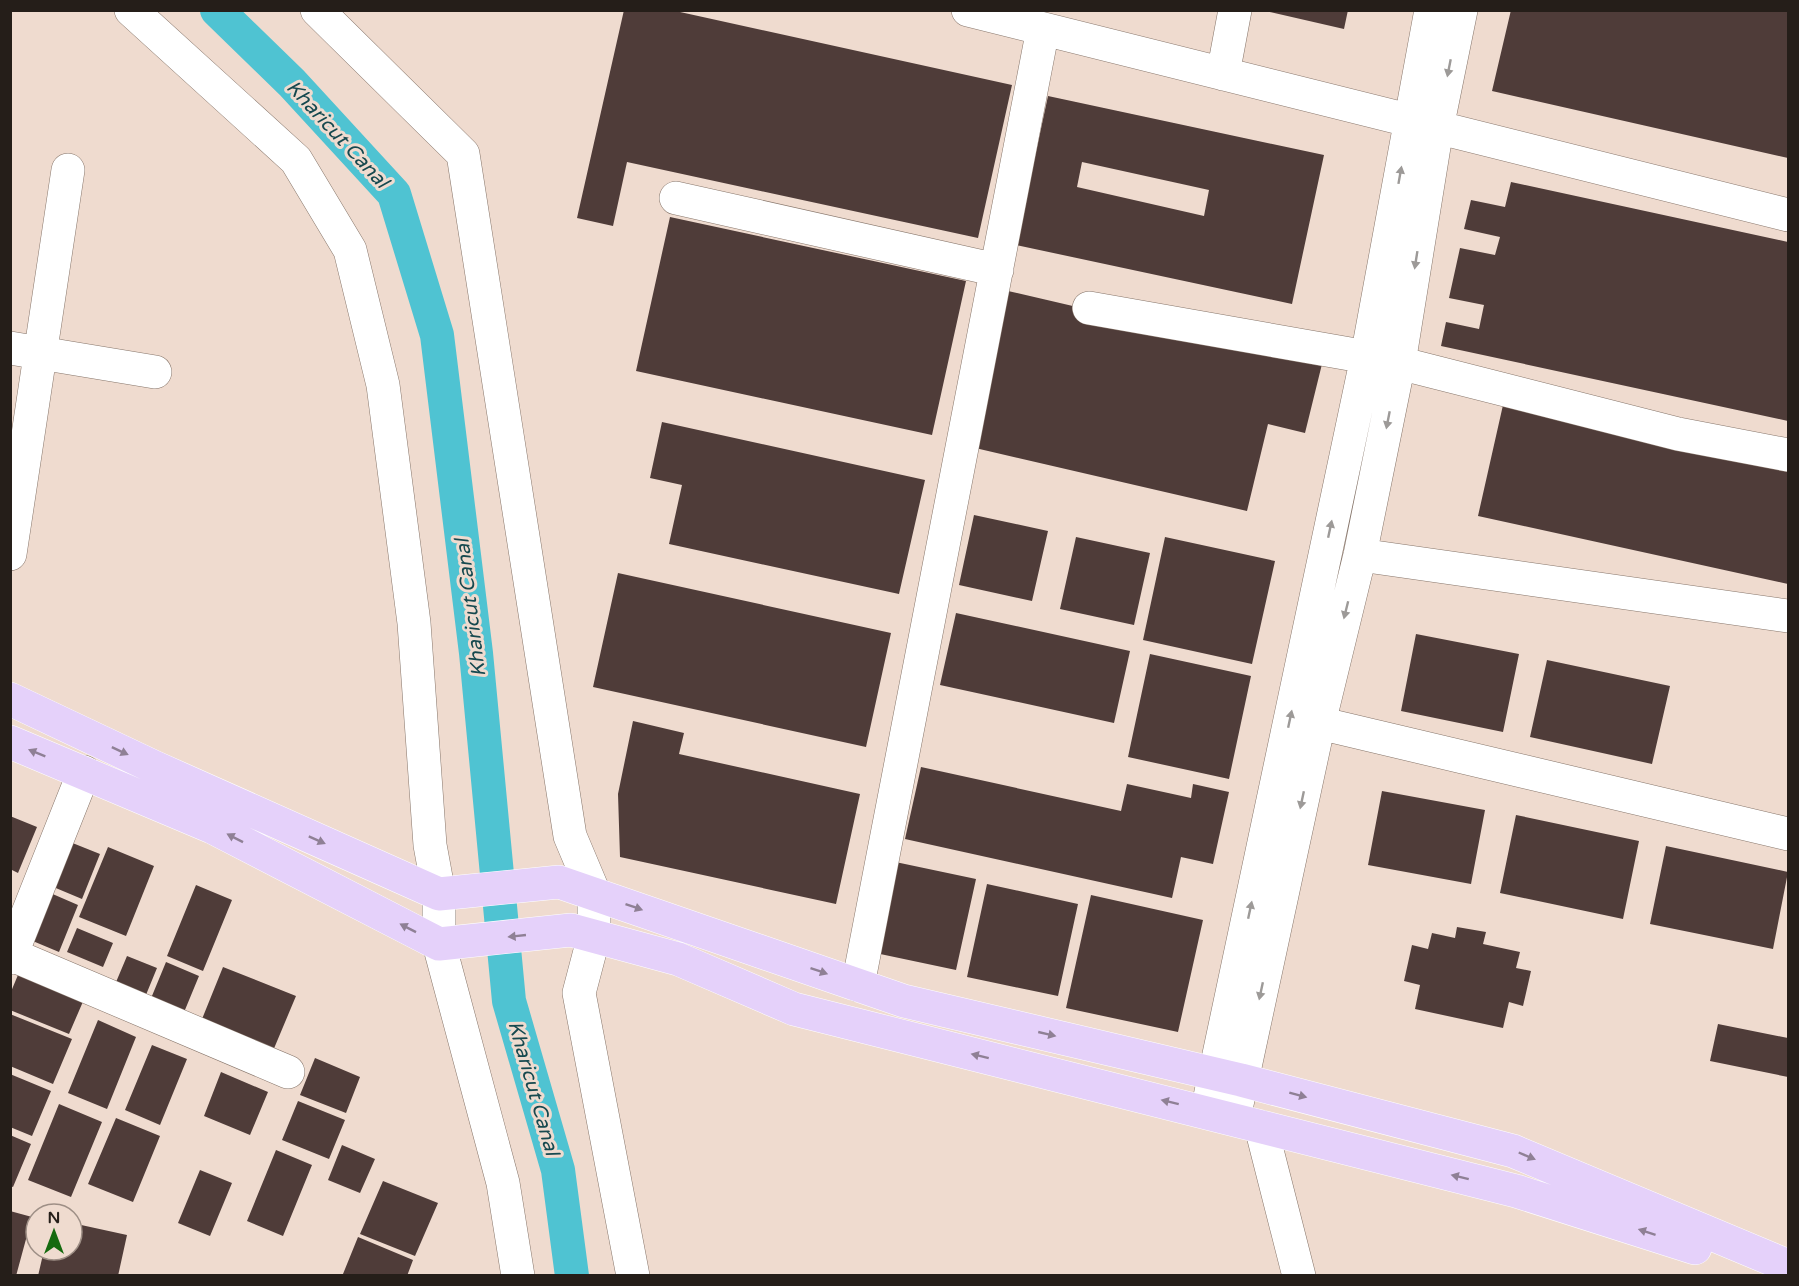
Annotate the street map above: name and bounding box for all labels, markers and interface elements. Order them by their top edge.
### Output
one-way arrow [1444,59,1453,78]
water label: Kharicut Canal [281,76,395,195]
one-way arrow [1396,166,1405,185]
one-way arrow [1411,251,1420,270]
one-way arrow [1382,411,1392,429]
one-way arrow [1326,519,1335,538]
water label: Kharicut Canal [450,536,491,678]
one-way arrow [1341,601,1351,620]
one-way arrow [1285,710,1295,729]
one-way arrow [112,746,129,755]
one-way arrow [27,748,45,758]
one-way arrow [1297,791,1306,810]
one-way arrow [226,834,243,843]
one-way arrow [308,836,326,845]
one-way arrow [1245,901,1255,920]
one-way arrow [625,903,643,913]
one-way arrow [399,923,416,933]
one-way arrow [507,931,526,941]
one-way arrow [810,967,828,977]
one-way arrow [1255,982,1265,1000]
water label: Kharicut Canal [502,1018,564,1160]
one-way arrow [1038,1030,1057,1039]
one-way arrow [971,1051,989,1061]
one-way arrow [1289,1090,1307,1100]
one-way arrow [1161,1097,1179,1107]
one-way arrow [1518,1151,1536,1161]
one-way arrow [1451,1171,1469,1181]
north arrow [24,1202,84,1262]
text: N [48,1208,60,1228]
one-way arrow [1638,1227,1656,1237]

